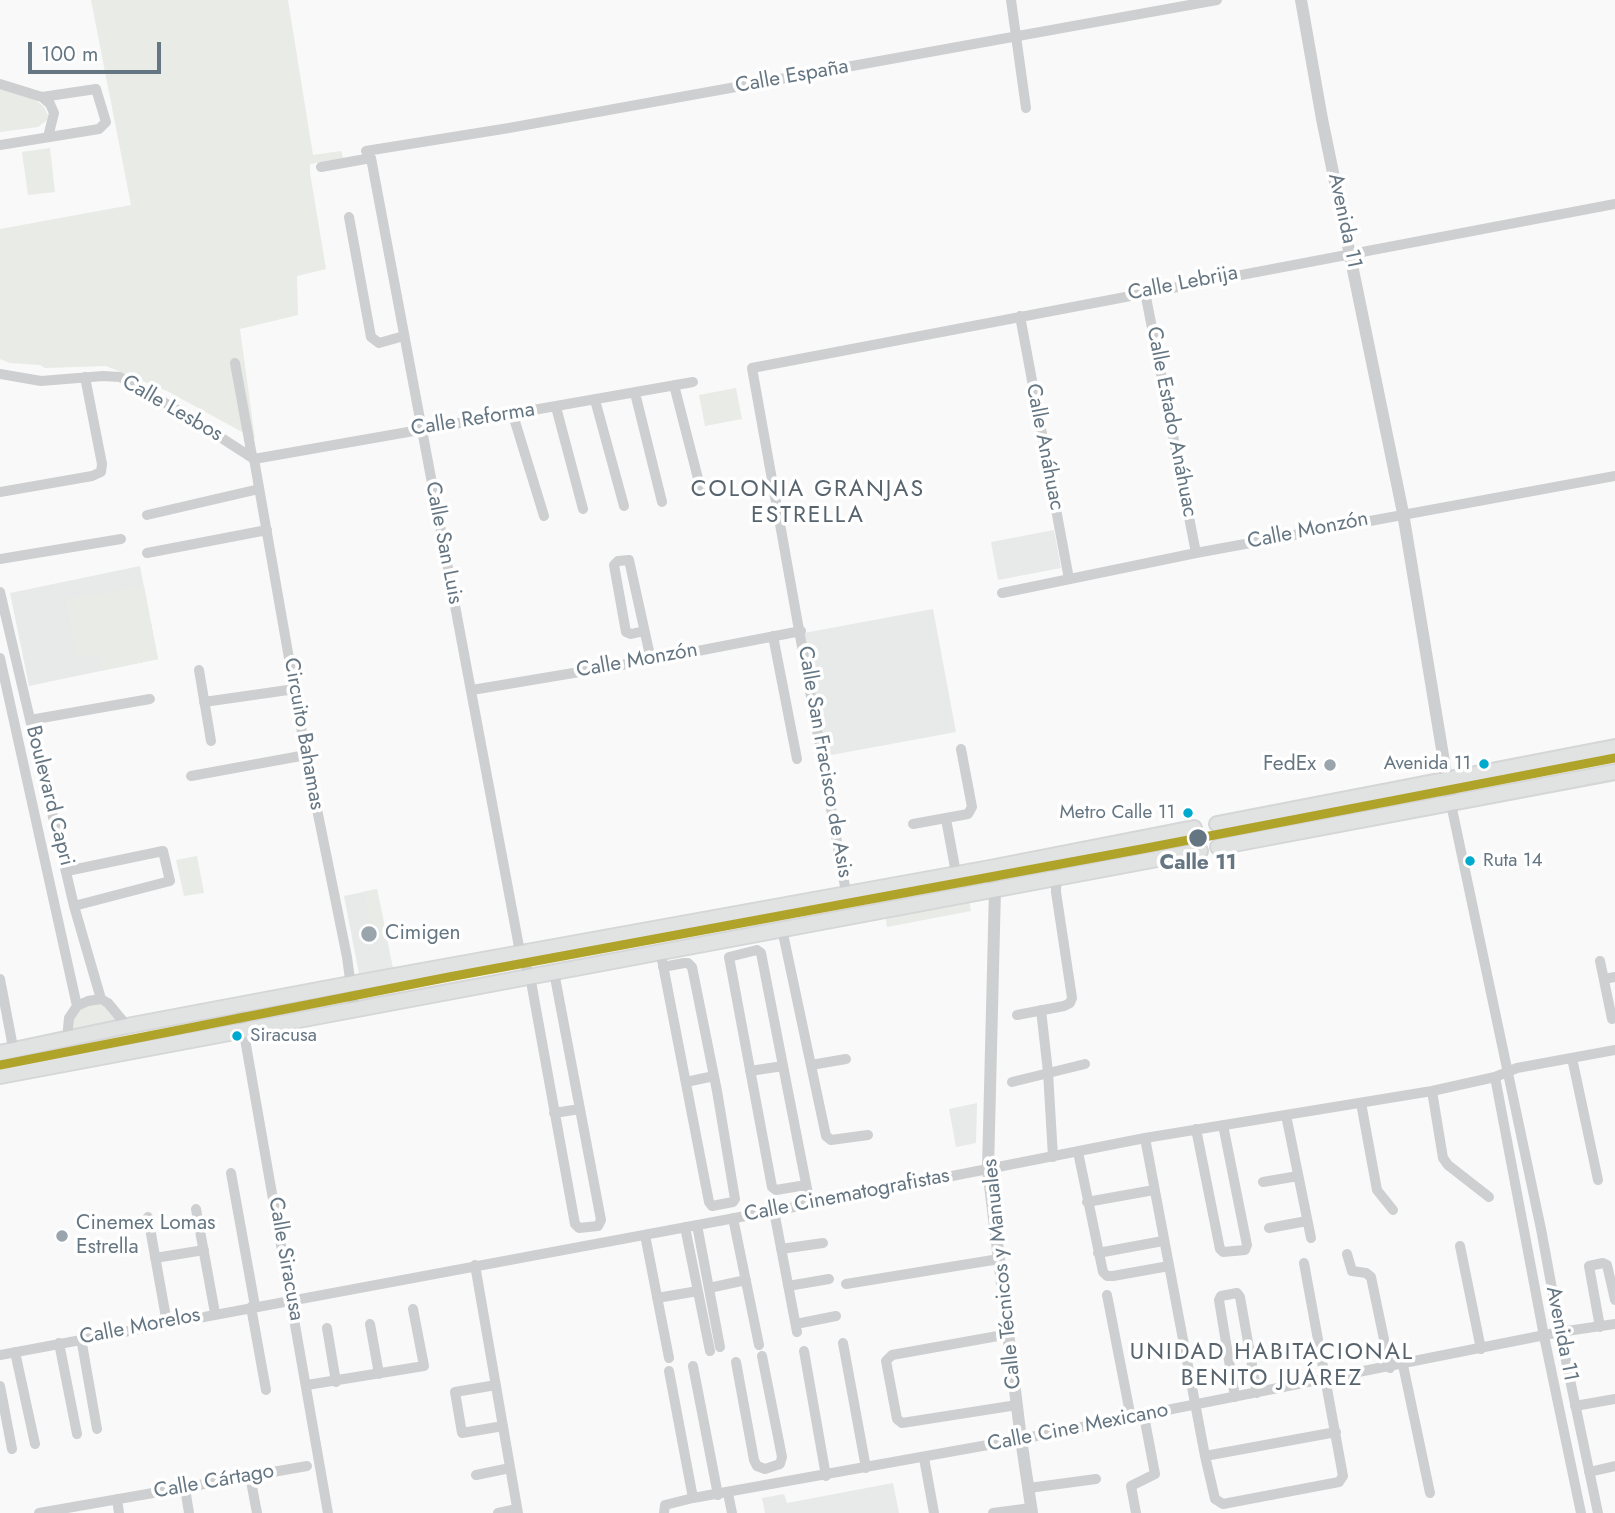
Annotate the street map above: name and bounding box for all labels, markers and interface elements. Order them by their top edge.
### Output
scale bar [32,28,164,72]
text: 100 m [41,39,98,69]
street label: Calle España [733,55,851,99]
street label: Avenida 11 [1322,171,1366,271]
street label: Calle Lebrija [1126,261,1240,307]
street label: Calle Estado Anáhuac [1140,325,1202,519]
street label: Calle Lesbos [117,370,227,448]
street label: Calle Anáhuac [1019,382,1069,512]
street label: Calle Reforma [409,398,537,442]
district label: COLONIA GRANJAS ESTRELLA [693,476,923,530]
street label: Calle San Luis [419,480,467,606]
street label: Calle Monzón [1245,507,1371,555]
street label: Calle Monzón [574,638,700,684]
street label: Calle San Fracisco de Asis [791,644,857,880]
street label: Circuito Bahamas [277,656,329,812]
street label: Boulevard Capri [19,723,79,869]
place label: FedEx [1263,752,1316,778]
place label: Avenida 11 [1384,753,1471,775]
marker: FedEx [1322,757,1338,773]
marker: Avenida 11 [1477,757,1491,771]
place label: Metro Calle 11 [1059,802,1175,824]
marker: Metro Calle 11 [1181,806,1195,820]
marker: Calle 11 [1187,827,1209,849]
place label: Ruta 14 [1483,850,1543,872]
place label: Calle 11 [1159,851,1237,877]
marker: Ruta 14 [1463,854,1477,868]
place label: Cimigen [385,921,460,947]
marker: Cimigen [359,924,379,944]
place label: Siracusa [250,1025,317,1047]
marker: Siracusa [230,1029,244,1043]
street label: Calle Técnicos y Manuales [978,1158,1028,1390]
street label: Calle Cinematografistas [742,1164,952,1228]
street label: Calle Siracusa [262,1195,308,1323]
place label: Cinemex Lomas Estrella [76,1211,216,1261]
marker: Cinemex Lomas Estrella [54,1228,70,1244]
street label: Avenida 11 [1539,1284,1583,1384]
street label: Calle Morelos [78,1303,202,1351]
district label: UNIDAD HABITACIONAL BENITO JUÁREZ [1132,1339,1412,1393]
street label: Calle Cine Mexicano [985,1398,1171,1458]
street label: Calle Cártago [152,1459,276,1505]

